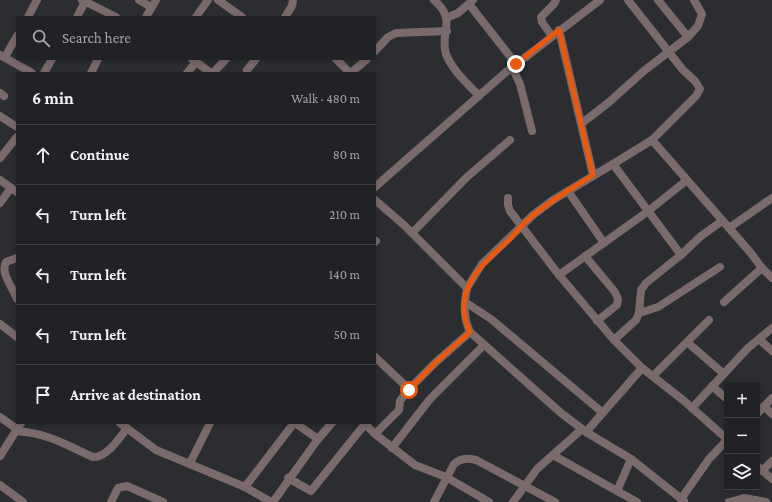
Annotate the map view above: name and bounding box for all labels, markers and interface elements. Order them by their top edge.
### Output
search box [16,16,376,60]
icon: search [30,27,52,49]
text: Search here [62,30,131,46]
route end [507,55,525,73]
text: 6 min [32,89,74,108]
text: Walk · 480 m [291,91,360,106]
icon: ahead [32,144,54,166]
text: Continue [70,147,129,163]
text: 80 m [333,147,360,162]
icon: left [32,204,54,226]
text: Turn left [70,207,126,223]
text: 210 m [329,207,360,222]
icon: left [32,264,54,286]
text: Turn left [70,267,126,283]
text: 140 m [329,267,360,282]
icon: left [32,324,54,346]
text: Turn left [70,327,126,343]
text: 50 m [334,327,360,342]
route start [400,381,418,399]
map controls [724,382,760,490]
button: + [724,382,760,418]
icon: arrive [32,384,54,406]
text: Arrive at destination [70,387,201,403]
button: − [724,418,760,454]
button: layers [724,454,760,490]

